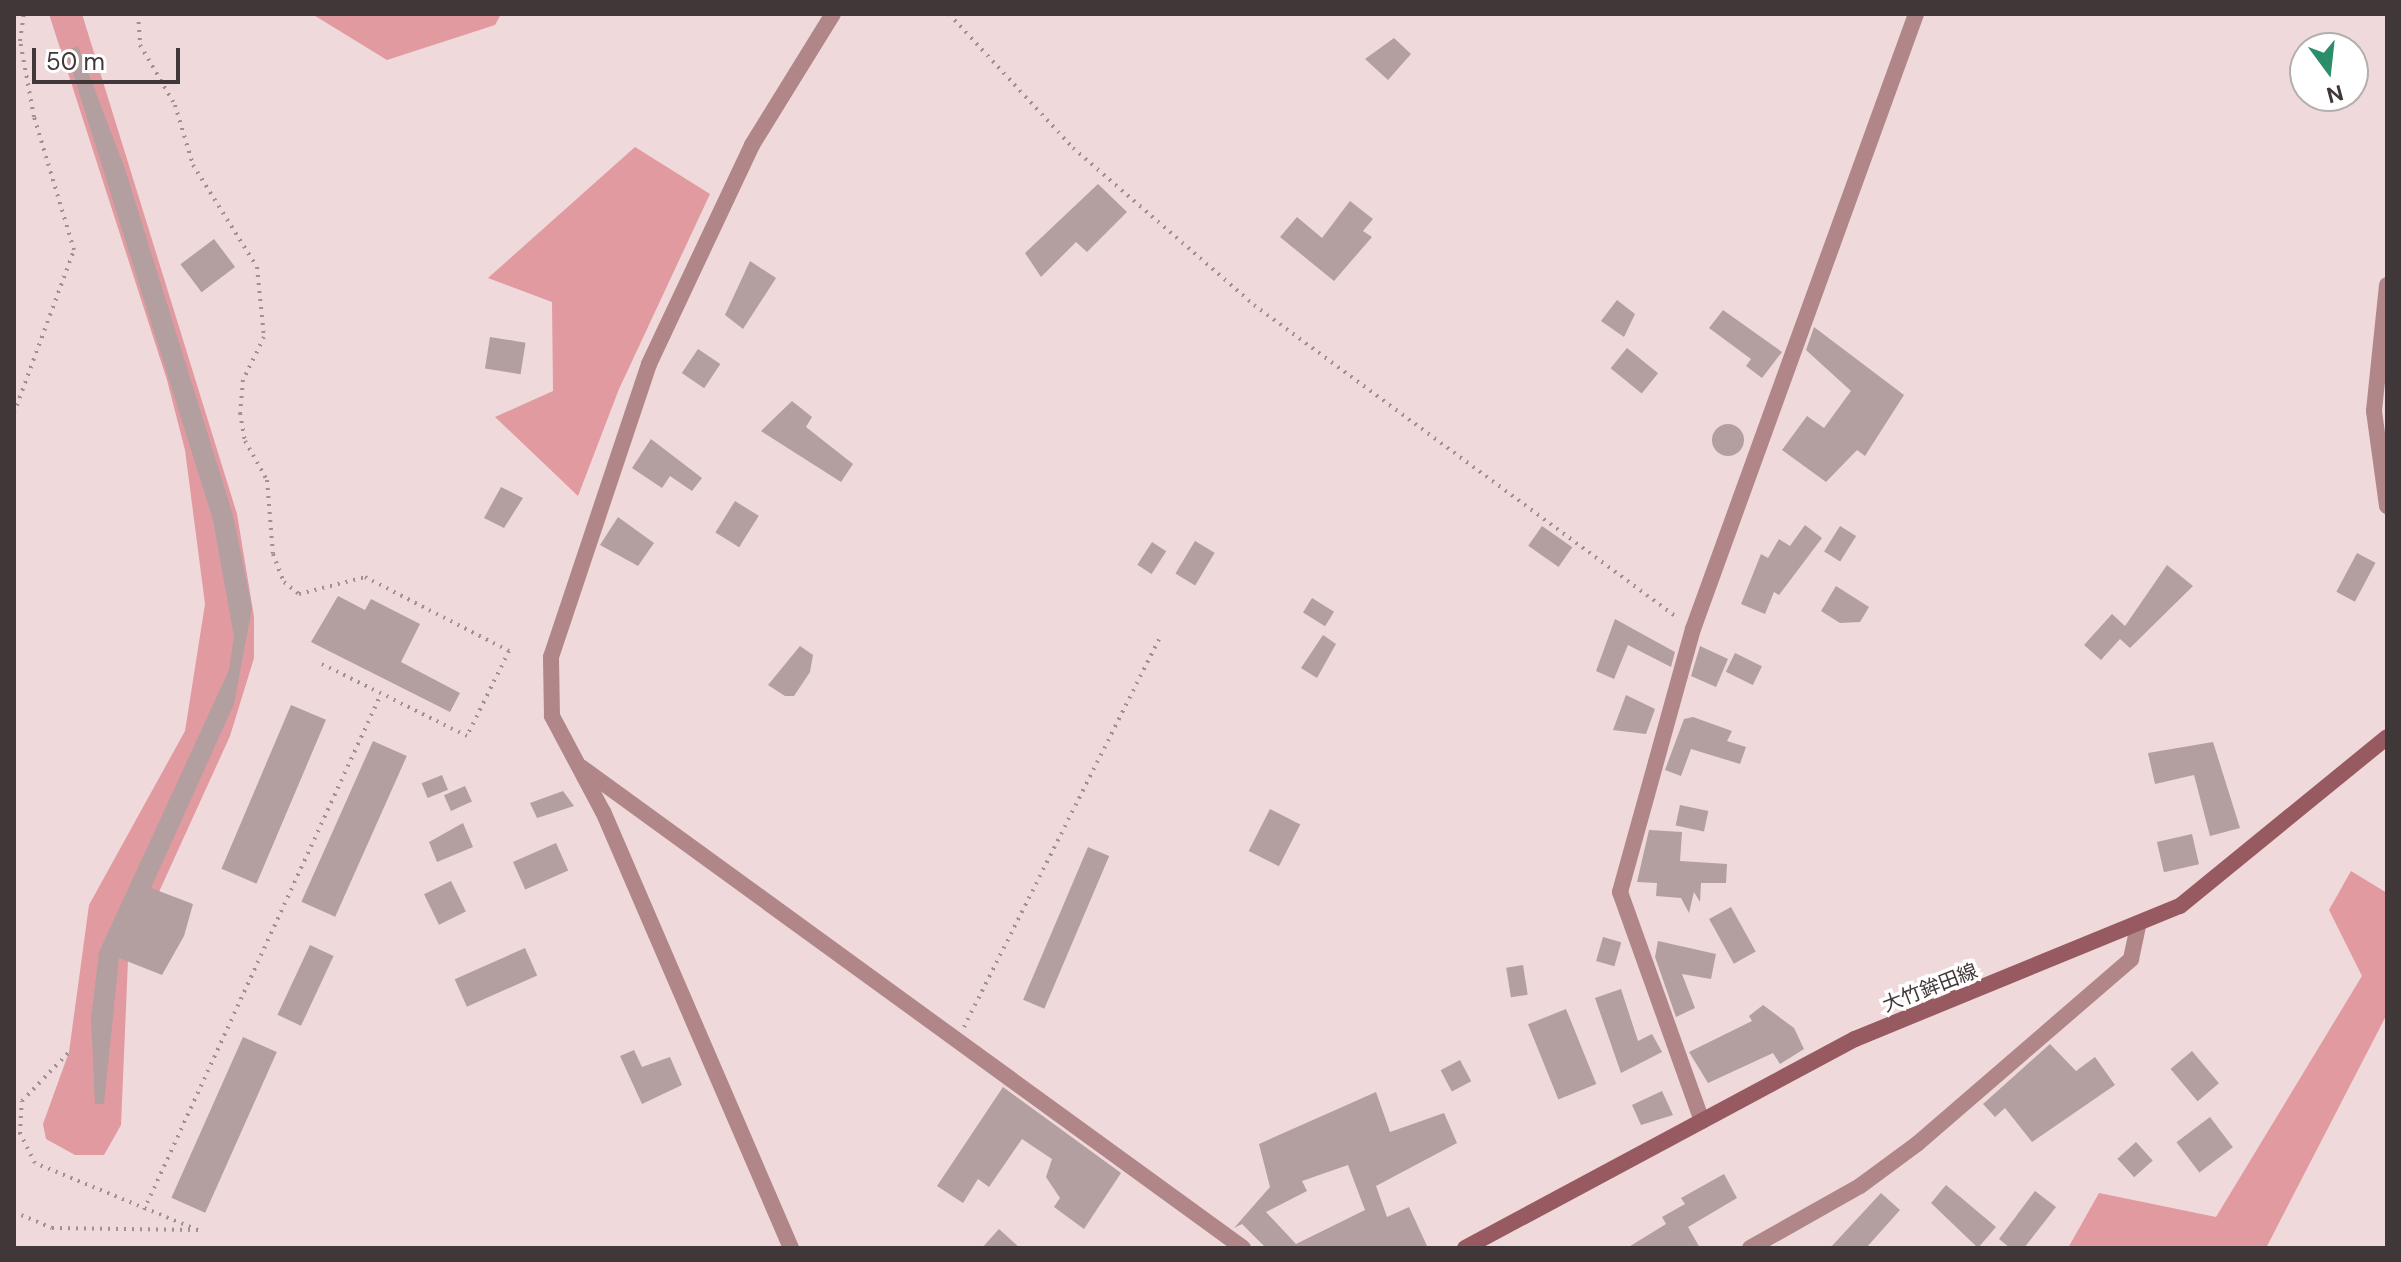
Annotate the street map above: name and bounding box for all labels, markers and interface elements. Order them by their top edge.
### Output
scale bar [36,32,184,82]
north arrow [2289,32,2369,112]
text: 50 m [46,46,105,77]
text: N [2323,78,2346,110]
street label: 大竹鉾田線 [1879,959,1981,1017]

